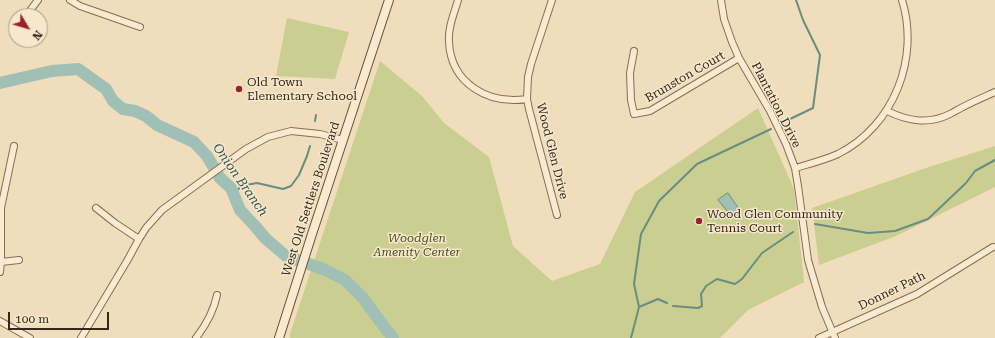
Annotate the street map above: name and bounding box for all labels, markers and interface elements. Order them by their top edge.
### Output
north arrow [8,8,48,48]
text: N [29,28,45,42]
street label: Brunston Court [643,48,727,106]
street label: Plantation Drive [748,60,804,150]
place label: Old Town Elementary School [247,75,357,103]
marker: Old Town Elementary School [234,84,244,94]
street label: Wood Glen Drive [533,101,571,201]
street label: West Old Settlers Boulevard [279,120,343,278]
water label: Onion Branch [209,141,271,219]
place label: Wood Glen Community Tennis Court [707,207,843,235]
marker: Wood Glen Community Tennis Court [694,216,704,226]
park label: Woodglen Amenity Center [374,231,460,259]
street label: Donner Path [856,269,928,313]
scale bar [10,304,111,330]
text: 100 m [15,312,49,326]

